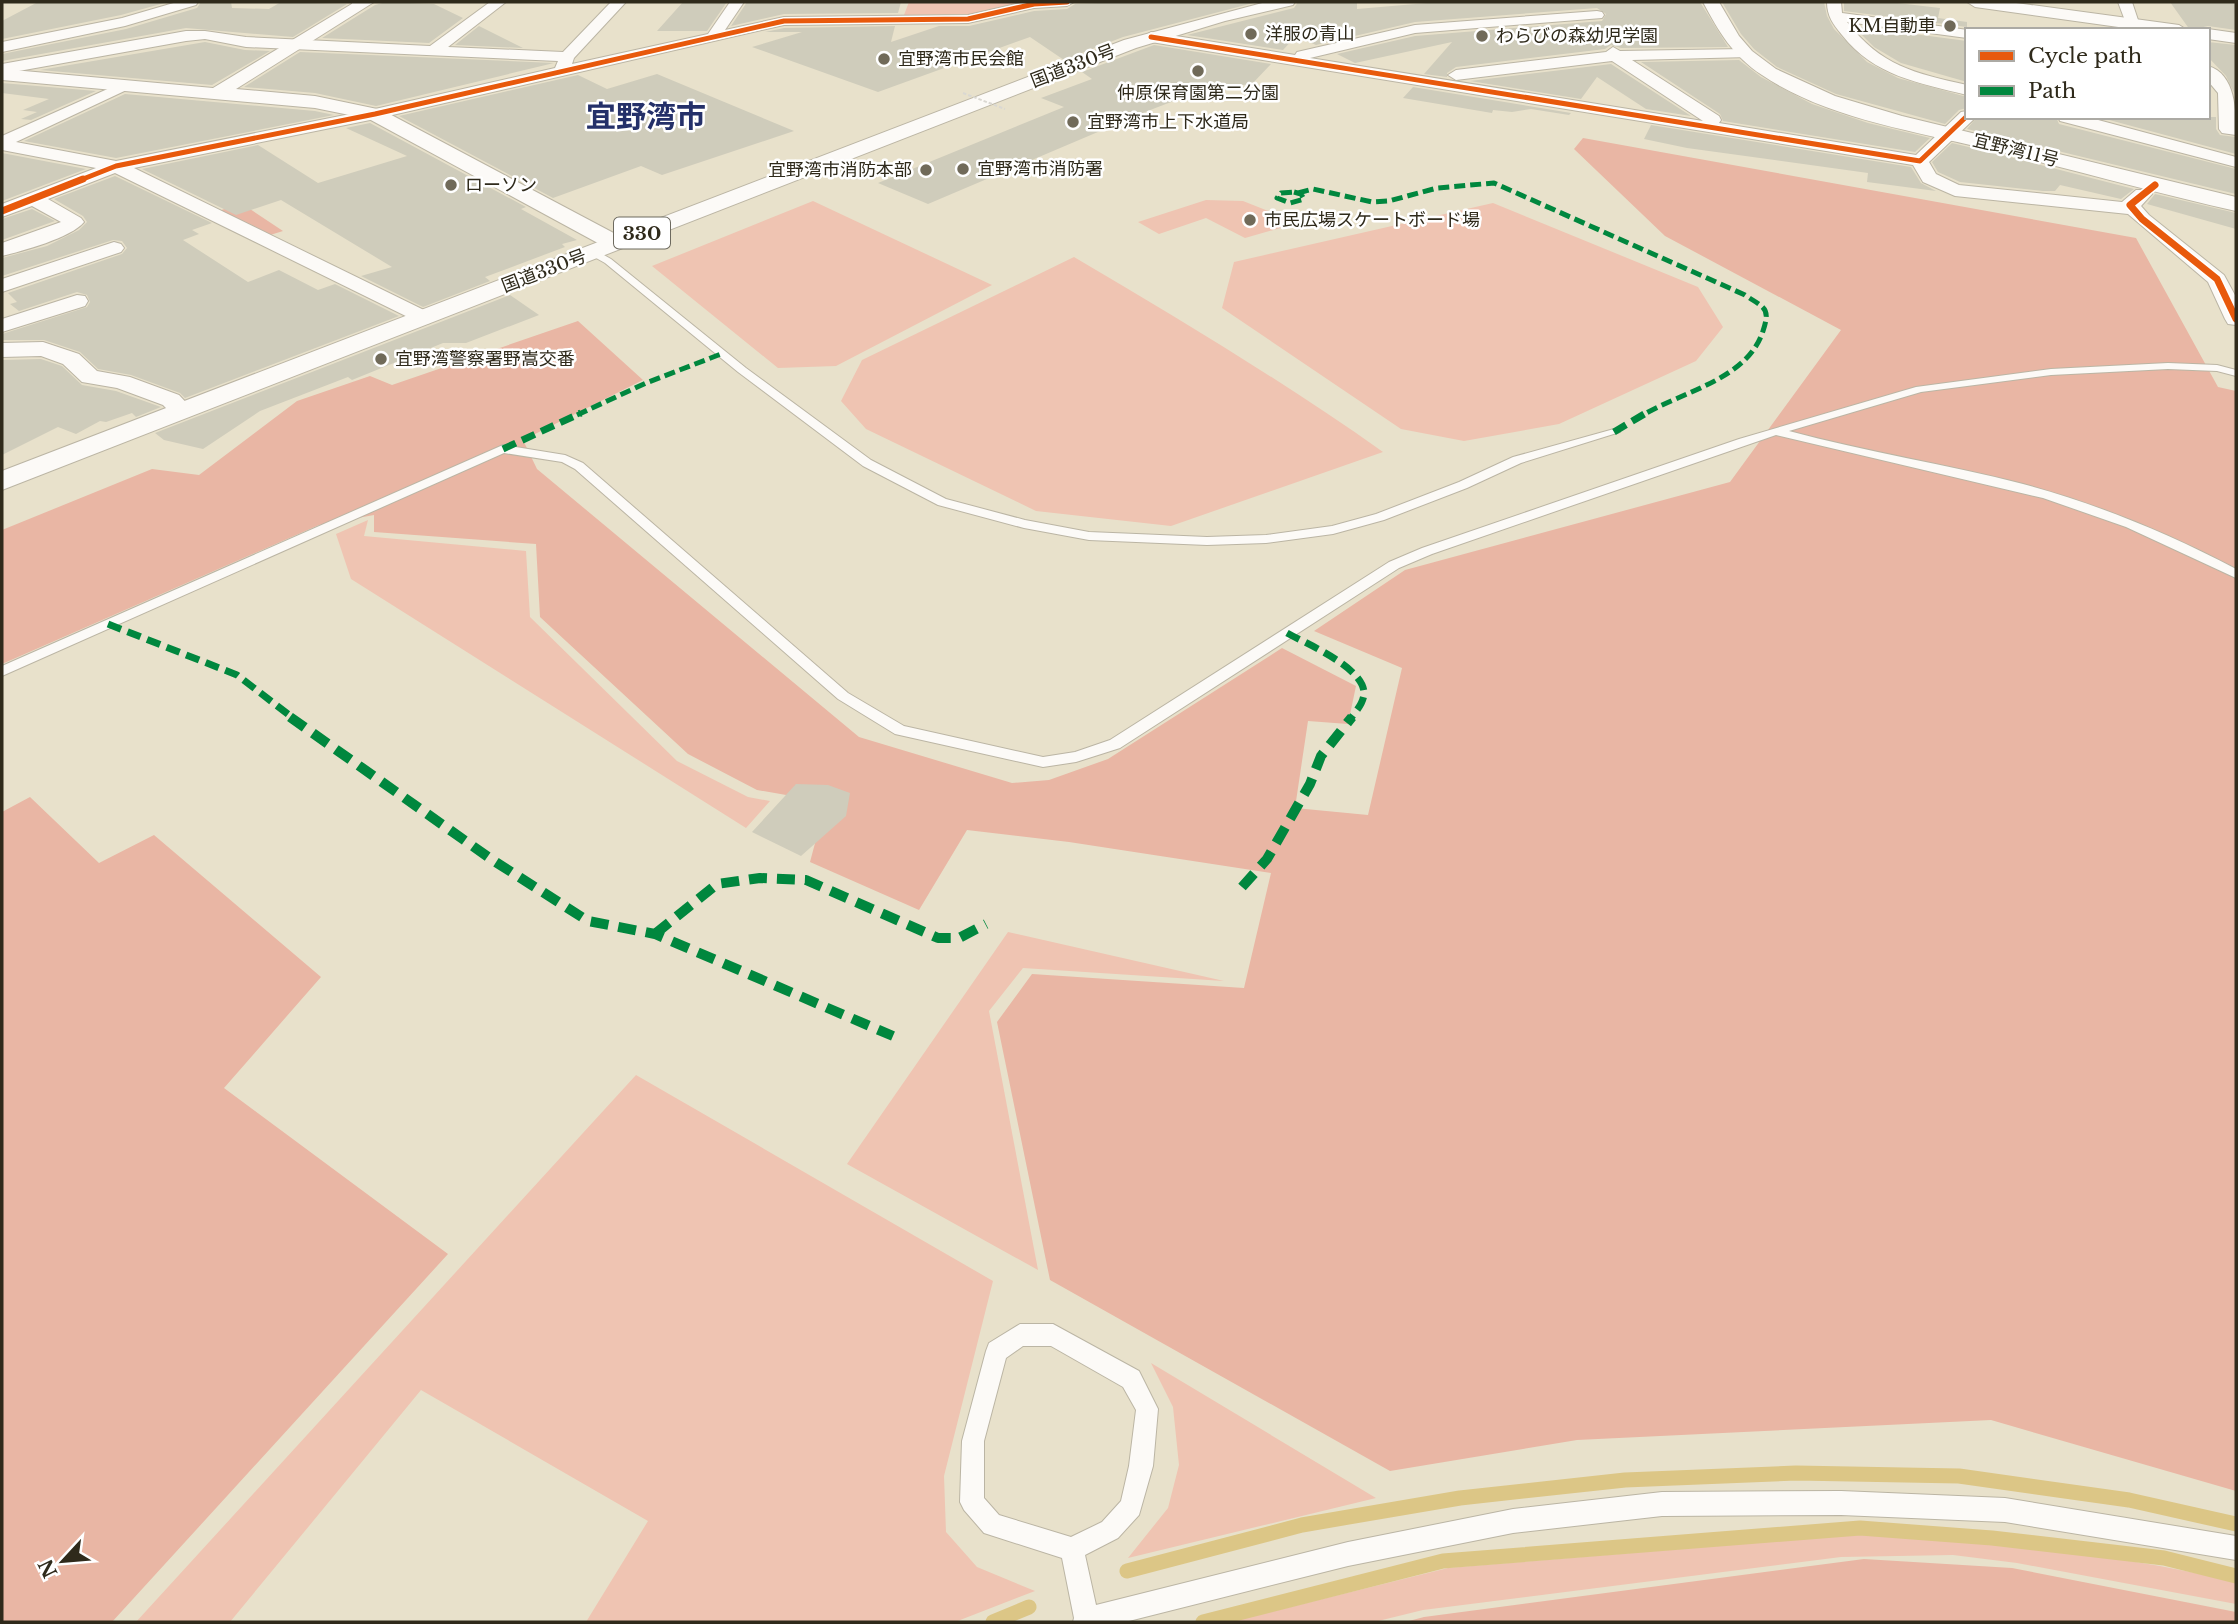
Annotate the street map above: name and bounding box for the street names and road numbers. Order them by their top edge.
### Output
street label: 国道330号 [1027,40,1119,92]
street label: 宜野湾11号 [1971,129,2061,171]
road number: 330 [614,218,670,248]
street label: 国道330号 [498,245,590,297]

